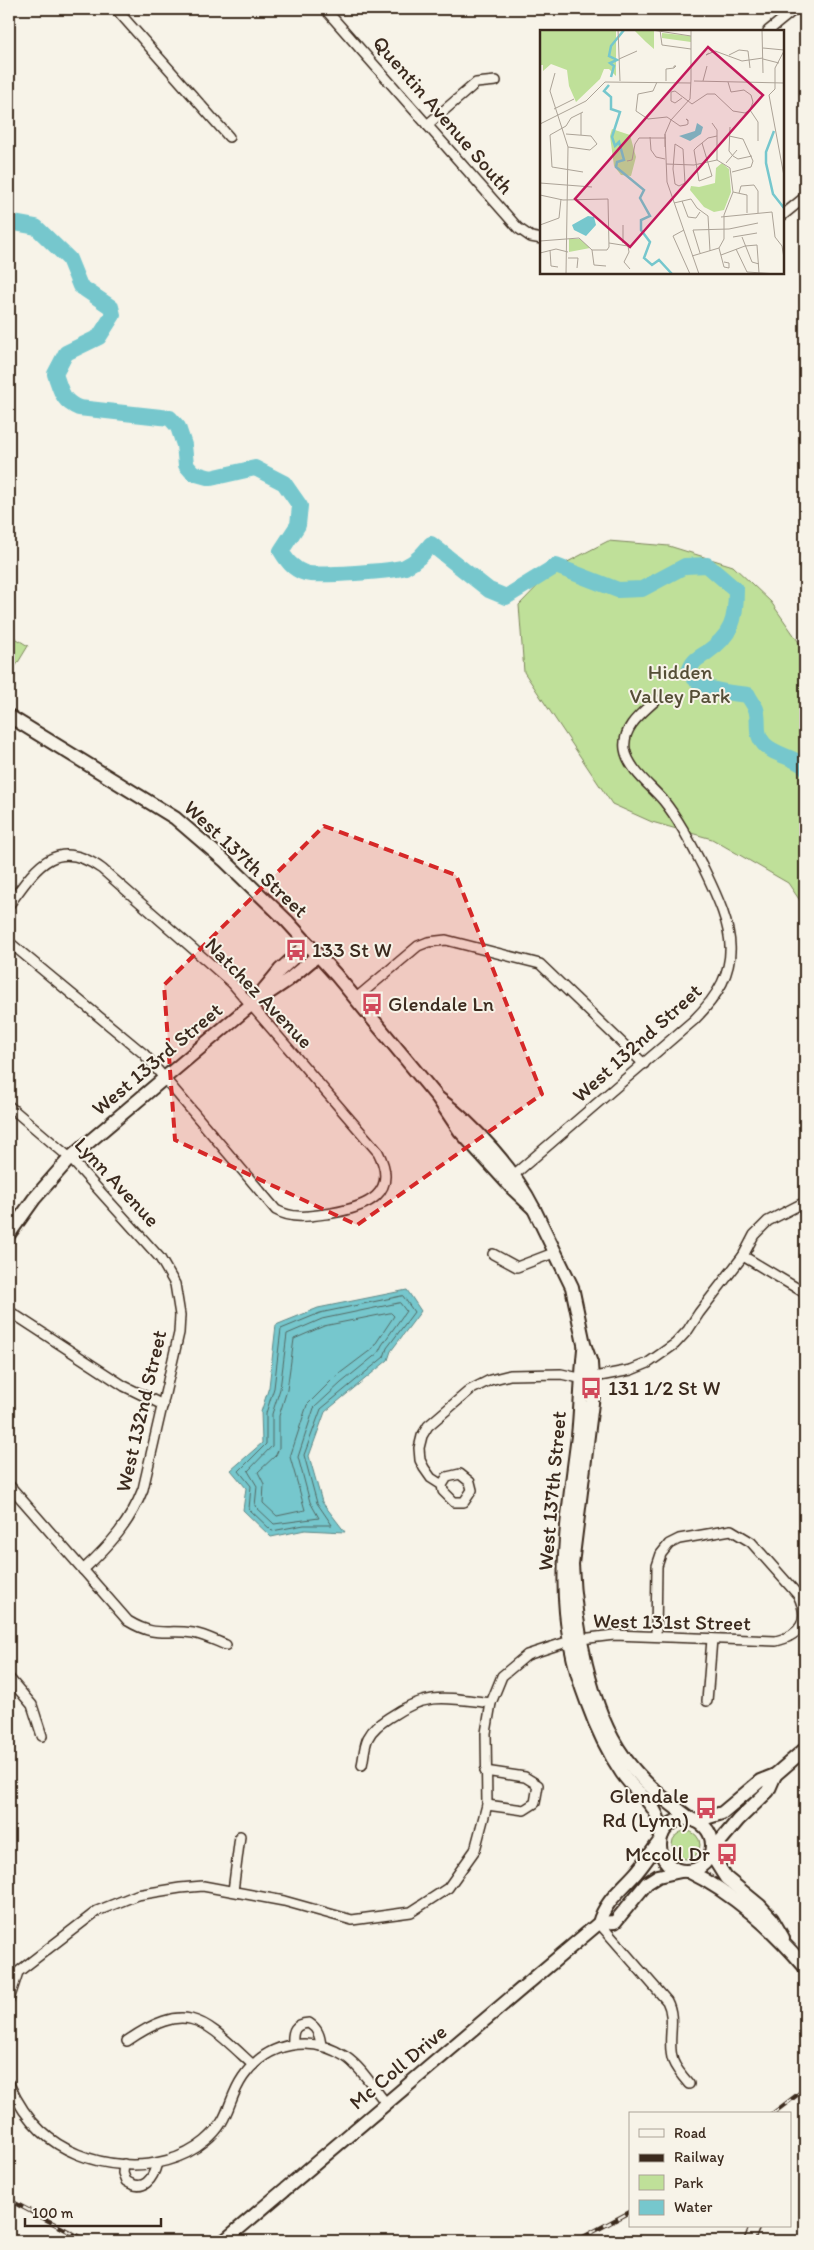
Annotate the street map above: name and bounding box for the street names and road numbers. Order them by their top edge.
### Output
street label: Quentin Avenue South [368,30,519,199]
street label: West 137th Street [179,795,314,923]
street label: Natchez Avenue [200,932,319,1053]
street label: West 132nd Street [567,978,707,1107]
street label: West 133rd Street [86,997,227,1120]
street label: Lynn Avenue [69,1132,165,1232]
street label: West 132nd Street [110,1327,171,1494]
street label: West 137th Street [532,1410,571,1572]
street label: West 131st Street [593,1608,751,1635]
street label: Mc Coll Drive [344,2019,451,2115]

